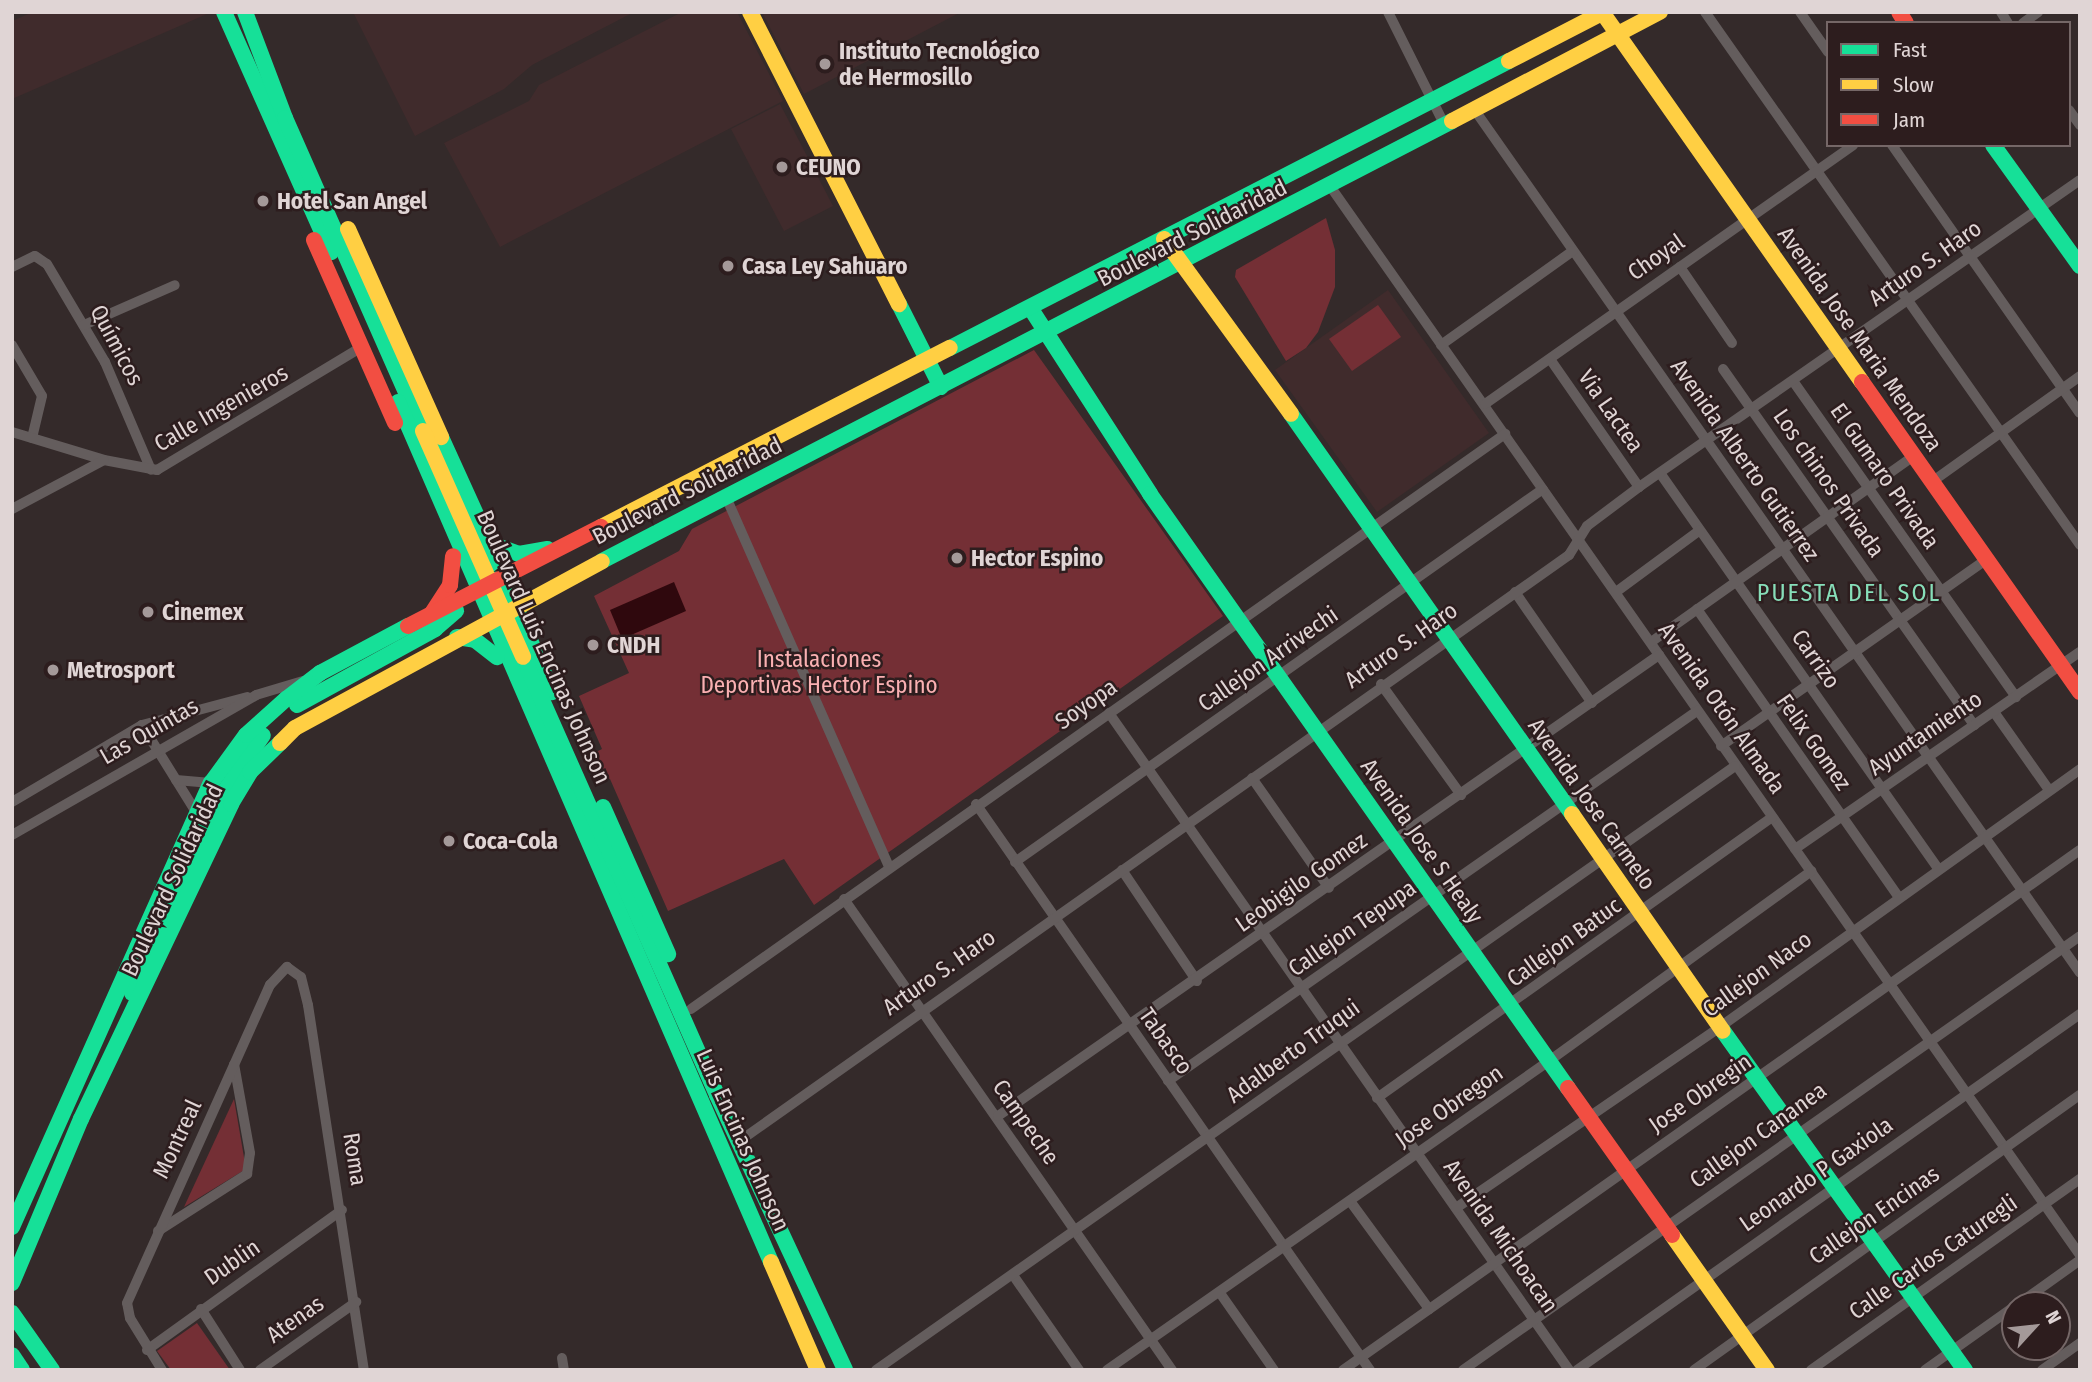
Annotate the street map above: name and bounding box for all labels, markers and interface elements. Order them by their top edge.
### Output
legend [1826,21,2071,147]
place label: Instituto Tecnológico de Hermosillo [839,37,1040,91]
text: Fast [1893,37,1927,63]
marker: Instituto Tecnológico de Hermosillo [817,56,833,72]
text: Slow [1893,72,1934,98]
text: Jam [1893,107,1925,133]
place label: CEUNO [796,153,861,181]
marker: CEUNO [774,159,790,175]
street label: Boulevard Solidaridad [1093,173,1291,293]
place label: Hotel San Angel [277,187,427,215]
marker: Hotel San Angel [255,193,271,209]
street label: Arturo S. Haro [1863,214,1987,312]
street label: Avenida Jose Maria Mendoza [1772,221,1948,457]
street label: Choyal [1622,228,1690,286]
place label: Casa Ley Sahuaro [742,252,908,280]
marker: Casa Ley Sahuaro [720,258,736,274]
street label: Químicos [84,300,150,390]
street label: Avenida Alberto Gutierrez [1665,354,1825,566]
street label: Calle Ingenieros [149,359,293,457]
street label: Via Lactea [1572,364,1650,458]
street label: El Gumaro Privada [1825,398,1945,554]
street label: Los chinos Privada [1768,404,1890,562]
street label: Boulevard Solidaridad [588,431,786,551]
street label: Boulevard Luis Encinas Johnson [471,506,617,788]
place label: Hector Espino [971,544,1103,572]
marker: Hector Espino [949,550,965,566]
district label: PUESTA DEL SOL [1759,580,1939,608]
street label: Arturo S. Haro [1339,596,1463,694]
place label: Cinemex [162,598,243,626]
street label: Callejon Arrivechi [1193,601,1343,717]
marker: Cinemex [140,604,156,620]
street label: Avenida Otón Almada [1653,617,1791,799]
street label: Carrizo [1786,624,1846,694]
place label: CNDH [607,631,660,659]
marker: CNDH [585,637,601,653]
park label: Instalaciones Deportivas Hector Espino [700,645,938,699]
place label: Metrosport [67,656,175,684]
marker: Metrosport [45,662,61,678]
street label: Soyopa [1050,673,1122,735]
street label: Ayuntamiento [1863,685,1987,781]
street label: Felix Gomez [1771,689,1857,795]
street label: Las Quintas [95,692,203,770]
street label: Avenida Jose Carmelo [1522,713,1662,895]
street label: Avenida Jose S Healy [1355,753,1489,929]
street label: Boulevard Solidaridad [115,779,229,981]
street label: Leobigilo Gomez [1230,826,1372,938]
place label: Coca-Cola [463,827,558,855]
marker: Coca-Cola [441,833,457,849]
street label: Callejon Tepupa [1283,874,1421,982]
street label: Callejon Batuc [1501,891,1627,993]
street label: Arturo S. Haro [877,923,1001,1021]
street label: Callejon Naco [1697,925,1817,1023]
street label: Adalberto Truqui [1221,993,1365,1109]
street label: Tabasco [1133,1002,1199,1080]
street label: Luis Encinas Johnson [690,1045,796,1235]
street label: Jose Obregin [1643,1048,1757,1138]
street label: Jose Obregon [1390,1059,1508,1153]
street label: Campeche [987,1074,1065,1170]
street label: Callejon Cananea [1684,1076,1832,1194]
street label: Montreal [147,1095,207,1183]
street label: Leonardo P Gaxiola [1734,1111,1898,1237]
street label: Roma [337,1131,373,1187]
street label: Avenida Michoacan [1438,1154,1564,1318]
street label: Callejon Encinas [1804,1160,1944,1270]
street label: Calle Carlos Caturegli [1844,1189,2022,1325]
street label: Dublin [199,1233,265,1291]
street label: Atenas [261,1289,329,1349]
north arrow [2001,1291,2071,1361]
text: N [2041,1307,2066,1327]

